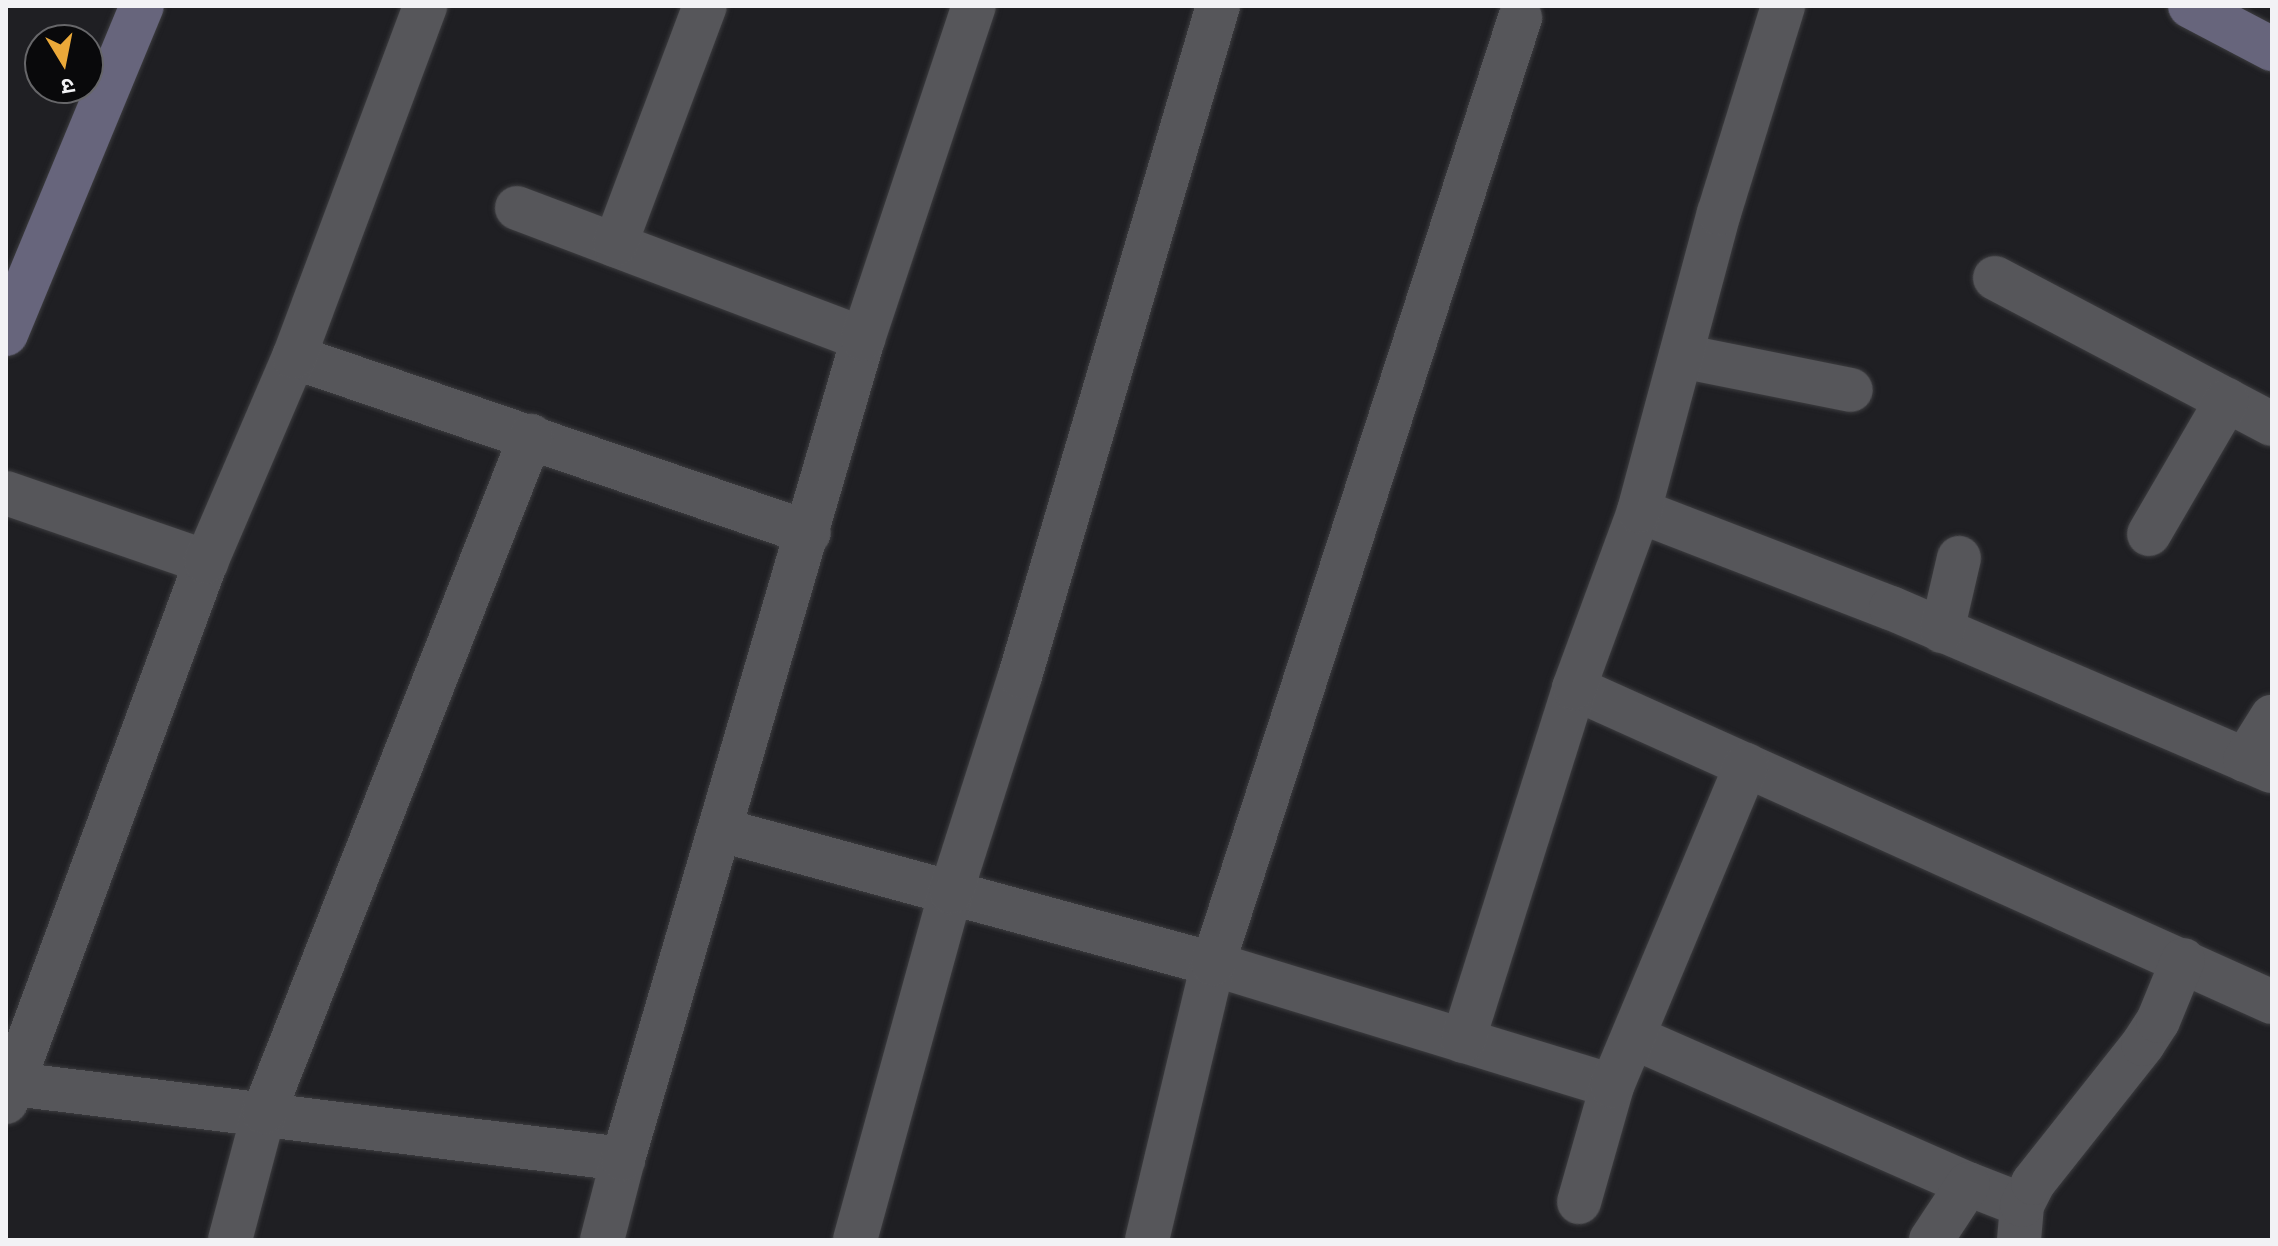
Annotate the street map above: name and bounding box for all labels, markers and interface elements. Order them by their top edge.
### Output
north arrow [24,24,104,104]
text: उ [59,72,77,101]

